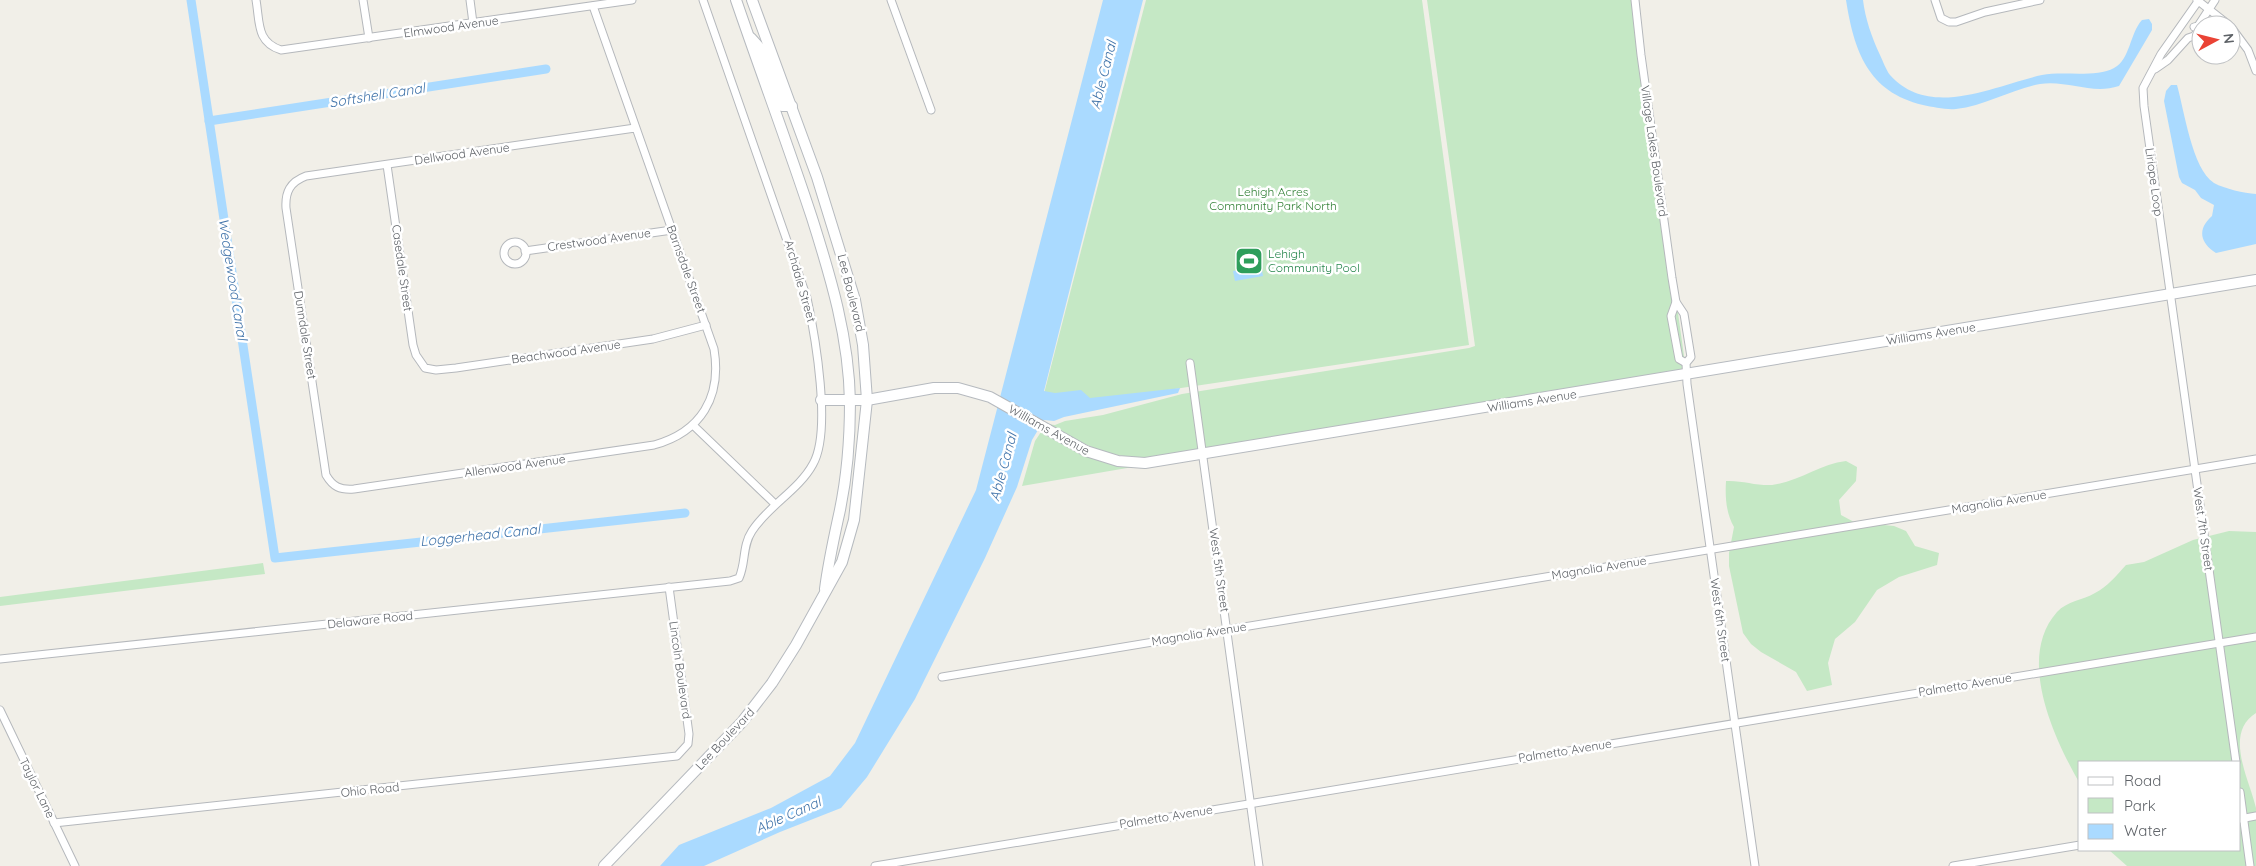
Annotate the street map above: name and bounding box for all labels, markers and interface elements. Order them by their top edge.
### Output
street label: Elmwood Avenue [403,12,500,41]
north arrow [2191,15,2241,65]
text: N [2219,32,2238,45]
water label: Able Canal [1086,37,1121,111]
water label: Softshell Canal [328,78,428,111]
street label: Village Lakes Boulevard [1638,84,1671,218]
street label: Dellwood Avenue [413,139,511,168]
street label: Liriope Loop [2142,147,2167,217]
park label: Lehigh Acres Community Park North [1209,184,1337,213]
water label: Wedgewood Canal [214,217,252,343]
street label: Barnsdale Street [664,223,709,315]
street label: Casedale Street [389,224,416,312]
street label: Crestwood Avenue [546,225,652,254]
street label: Archdale Street [782,238,819,324]
sports icon: Lehigh Community Pool [1234,246,1264,276]
place label: Lehigh Community Pool [1268,246,1360,275]
street label: Lee Boulevard [835,252,868,333]
street label: Dunndale Street [291,290,320,380]
street label: Williams Avenue [1885,319,1977,348]
street label: Beachwood Avenue [510,336,622,367]
street label: Williams Avenue [1486,386,1578,415]
street label: Williams Avenue [1006,401,1093,458]
water label: Able Canal [985,429,1021,503]
street label: Allenwood Avenue [463,451,567,480]
street label: West 7th Street [2190,486,2217,572]
street label: Magnolia Avenue [1950,487,2048,516]
water label: Loggerhead Canal [419,520,543,550]
street label: West 5th Street [1206,527,1233,613]
street label: Magnolia Avenue [1550,553,1648,582]
street label: West 6th Street [1707,577,1734,663]
street label: Delaware Road [326,608,413,631]
street label: Magnolia Avenue [1150,619,1248,648]
street label: Lincoln Boulevard [666,620,695,720]
street label: Palmetto Avenue [1917,670,2013,699]
street label: Lee Boulevard [692,704,757,773]
street label: Palmetto Avenue [1517,736,1613,765]
street label: Taylor Lane [16,755,59,821]
legend [2078,761,2241,851]
text: Road [2124,771,2161,790]
street label: Ohio Road [340,779,400,800]
water label: Able Canal [752,792,825,837]
text: Park [2124,796,2156,815]
street label: Palmetto Avenue [1118,802,1214,831]
text: Water [2124,821,2167,840]

